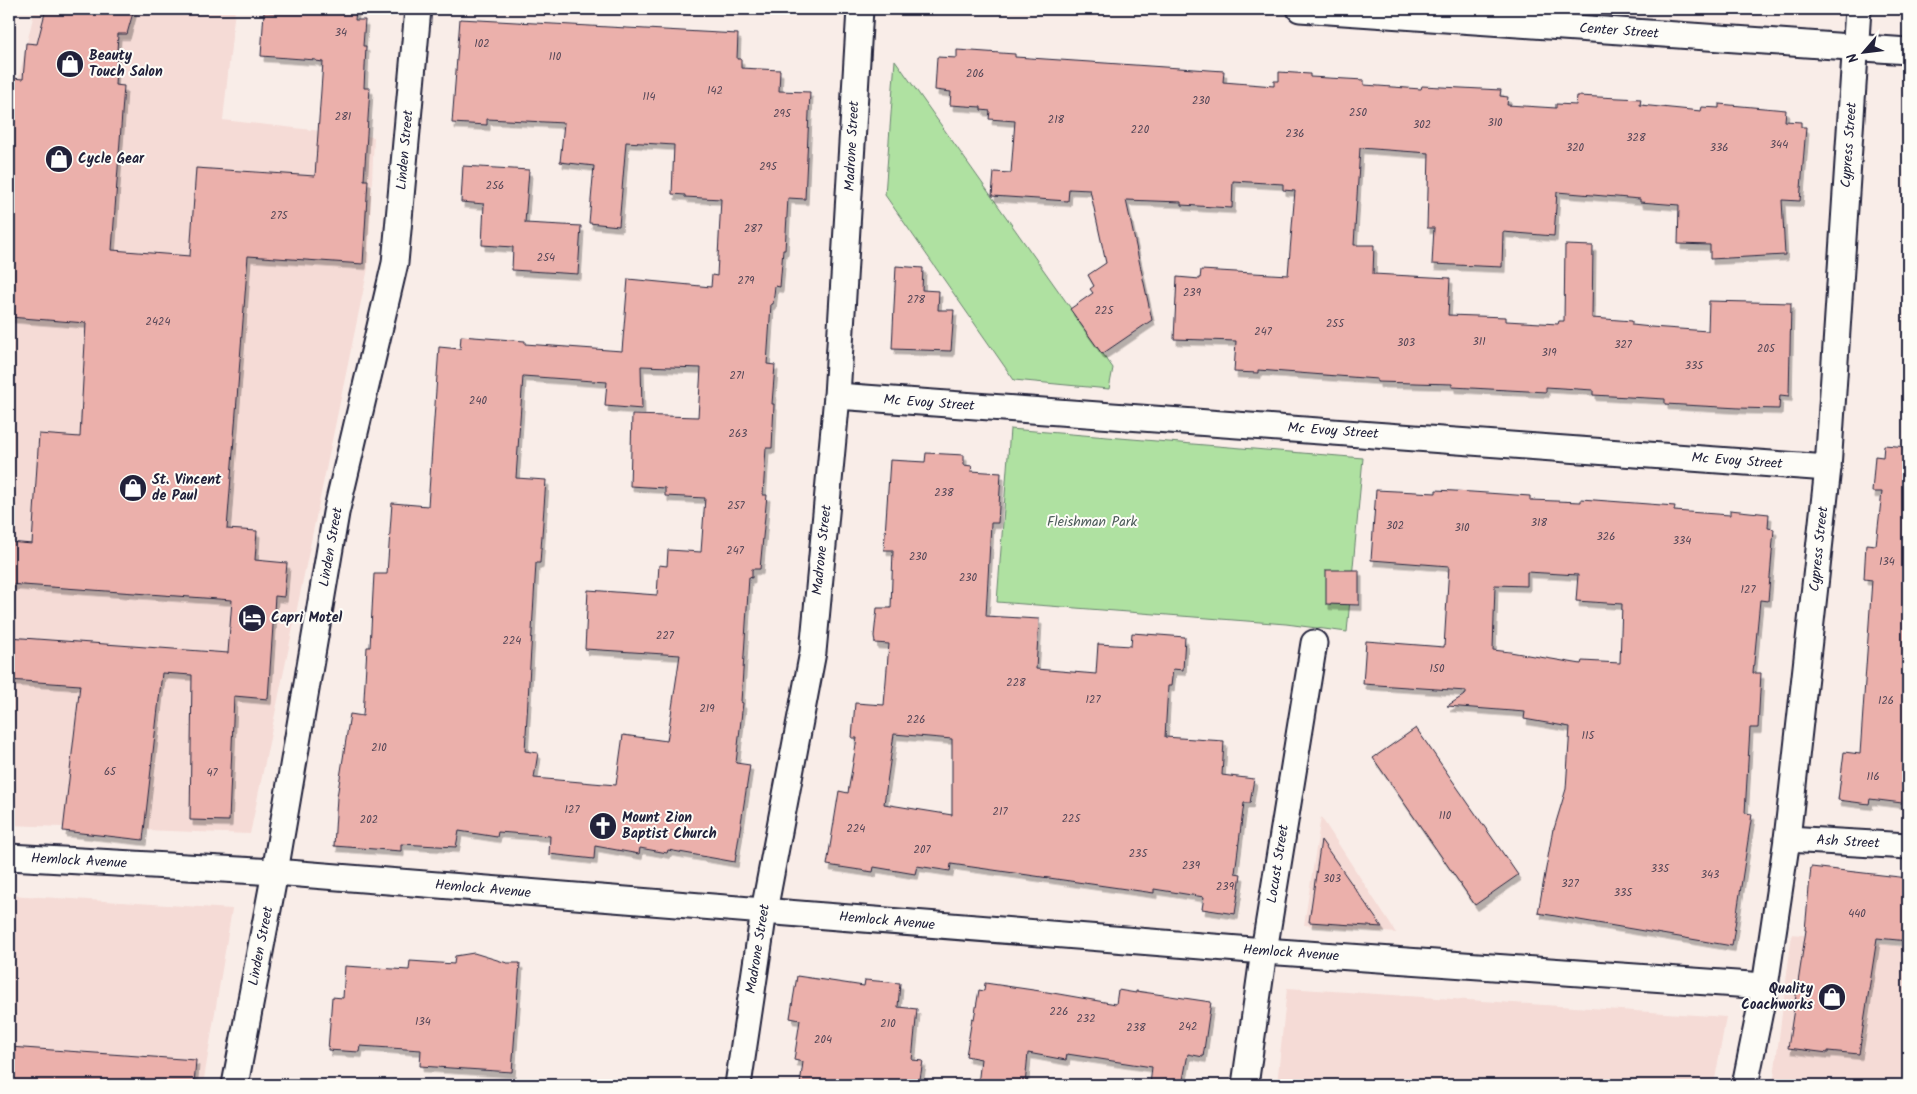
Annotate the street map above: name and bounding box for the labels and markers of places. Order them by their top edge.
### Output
place label: Beauty Touch Salon [89,45,163,83]
shop icon: Beauty Touch Salon [55,49,85,79]
shop icon: Cycle Gear [44,144,74,174]
place label: Cycle Gear [78,148,145,170]
place label: St. Vincent de Paul [152,469,222,507]
shop icon: St. Vincent de Paul [118,473,148,503]
hotel icon: Capri Motel [237,603,267,633]
place label: Capri Motel [271,607,343,629]
place label: Mount Zion Baptist Church [622,807,717,845]
church icon: Mount Zion Baptist Church [588,811,618,841]
place label: Quality Coachworks [1741,978,1814,1016]
shop icon: Quality Coachworks [1817,982,1847,1012]

